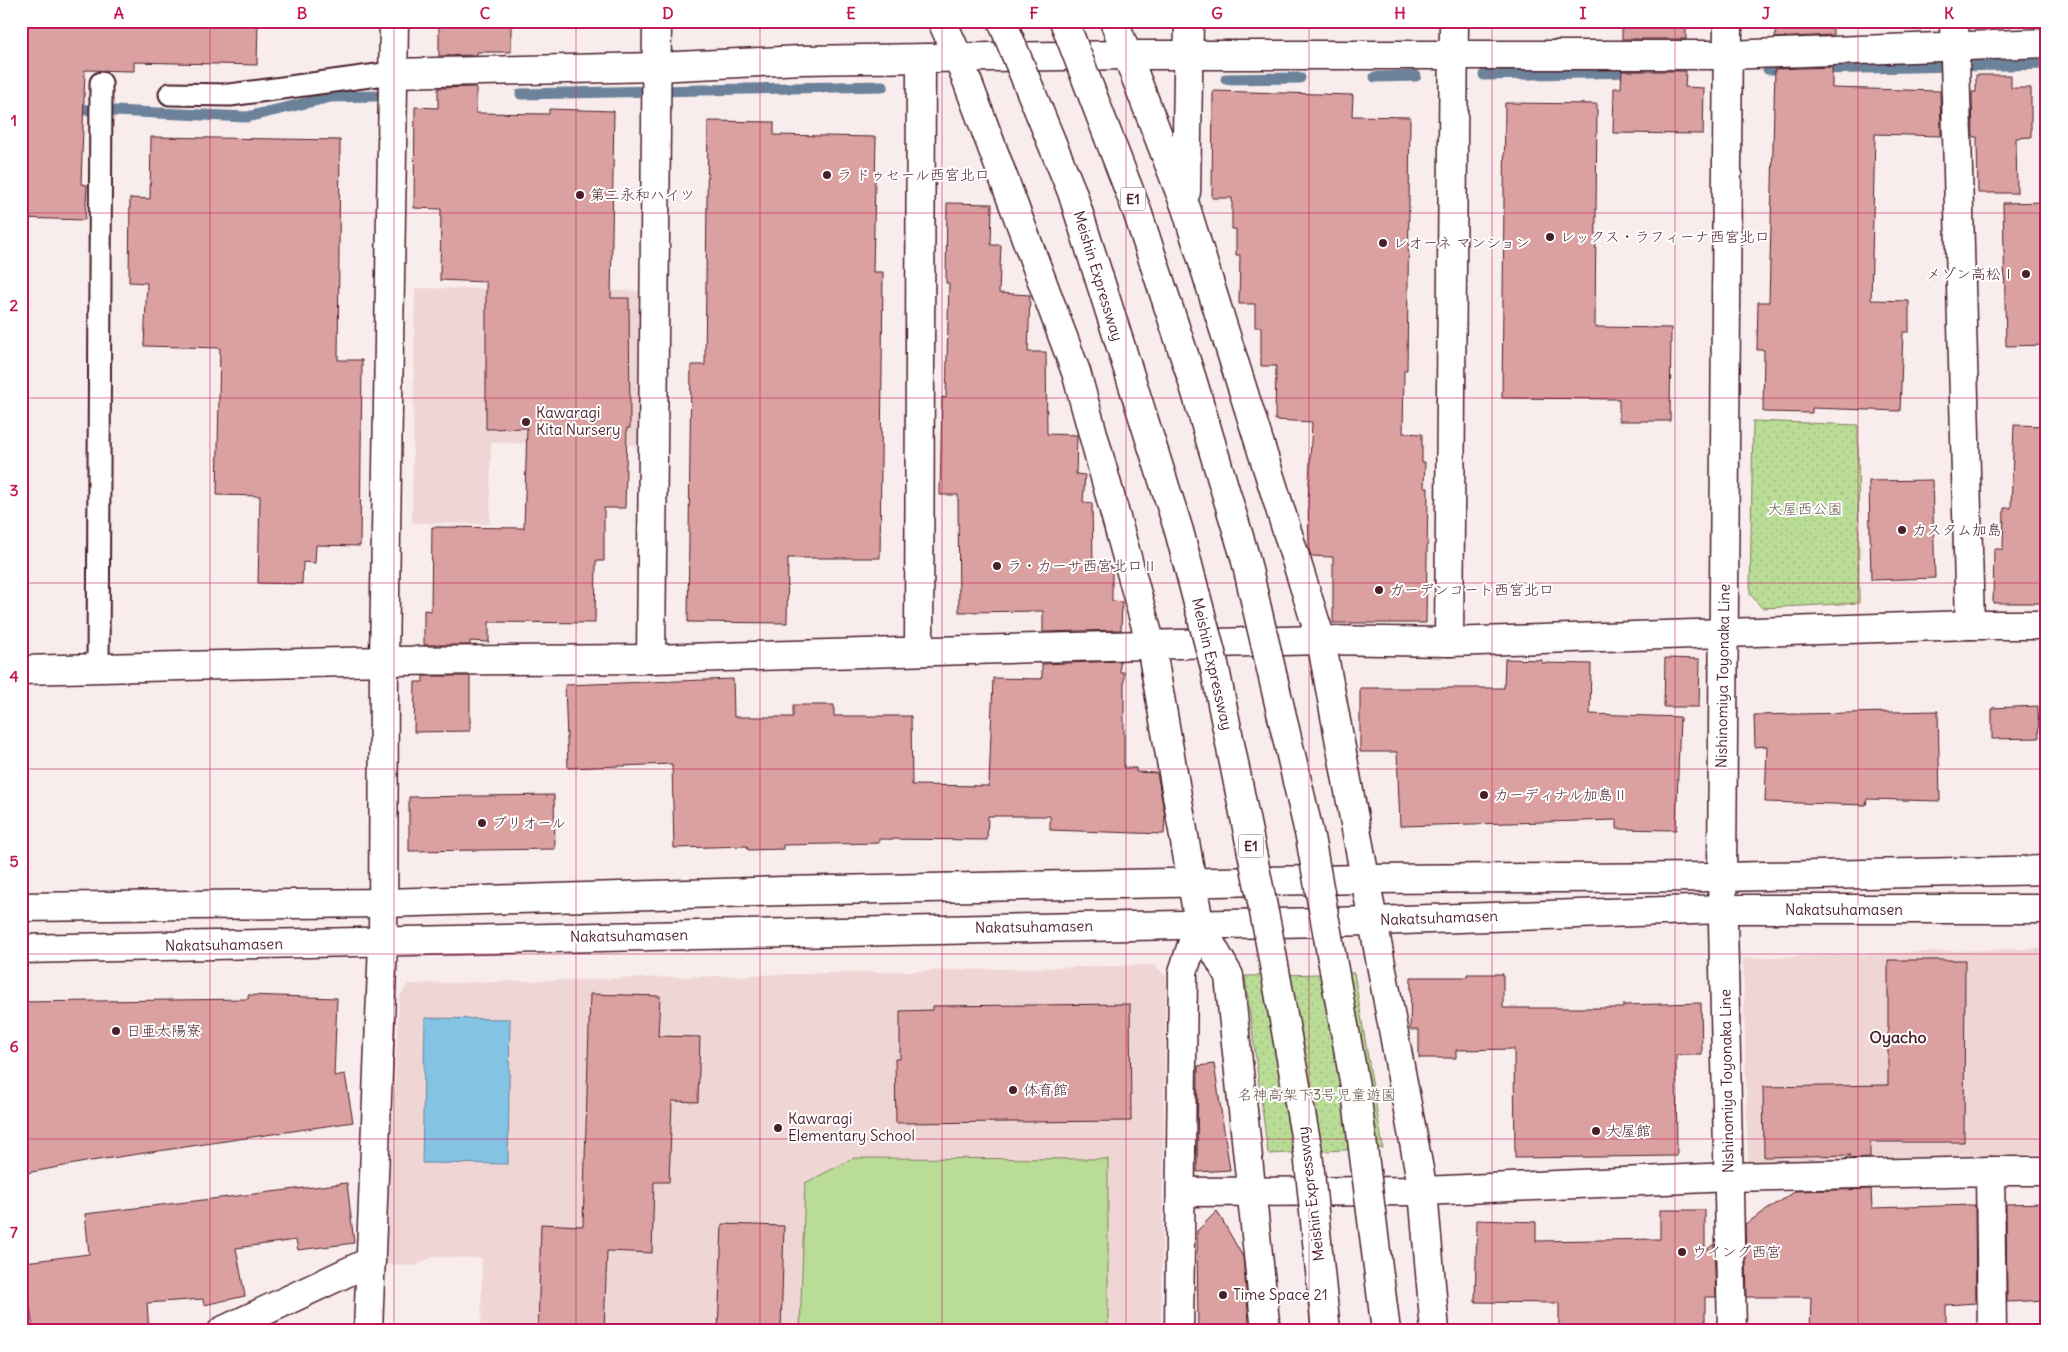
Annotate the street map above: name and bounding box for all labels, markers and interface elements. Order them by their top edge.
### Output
text: A [114,3,124,23]
text: B [297,3,308,23]
text: C [480,3,491,23]
text: D [662,3,674,23]
text: E [846,3,856,23]
text: F [1029,3,1039,23]
text: G [1211,3,1223,23]
text: H [1394,3,1406,23]
text: I [1580,3,1587,23]
text: J [1762,3,1771,23]
text: K [1944,3,1954,23]
text: 1 [11,110,17,130]
place label: ラ ドゥセール西宮北口 [837,165,990,184]
marker: ラ ドゥセール西宮北口 [821,169,833,181]
place label: 第二永和ハイツ [590,185,695,204]
road number: E1 [1120,188,1146,210]
marker: 第二永和ハイツ [574,189,586,201]
street label: Meishin Expressway [1070,208,1127,343]
place label: レックス・ラフィーナ西宮北口 [1560,227,1770,246]
marker: レックス・ラフィーナ西宮北口 [1544,231,1556,243]
place label: レオーネ マンション [1393,233,1530,252]
marker: レオーネ マンション [1377,237,1389,249]
place label: メゾン高松Ⅰ [1926,264,2016,283]
marker: メゾン高松Ⅰ [2020,268,2032,280]
text: 2 [10,295,19,315]
place label: Kawaragi Kita Nursery [536,403,621,439]
marker: Kawaragi Kita Nursery [520,416,532,428]
text: 3 [9,480,19,500]
park label: 大屋西公園 [1767,499,1843,518]
place label: カスタム加島 [1912,520,2002,539]
marker: カスタム加島 [1896,524,1908,536]
place label: ラ・カーサ西宮北口Ⅱ [1007,556,1158,575]
marker: ラ・カーサ西宮北口Ⅱ [991,560,1003,572]
place label: ガーデンコート西宮北口 [1389,580,1554,599]
marker: ガーデンコート西宮北口 [1373,584,1385,596]
street label: Nishinomiya Toyonaka Line [1711,584,1734,768]
street label: Meishin Expressway [1188,596,1237,732]
text: 4 [9,666,19,686]
place label: カーディナル加島Ⅱ [1494,785,1628,804]
marker: カーディナル加島Ⅱ [1478,789,1490,801]
place label: プリオール [492,813,566,832]
marker: プリオール [476,817,488,829]
road number: E1 [1238,834,1264,858]
text: 5 [9,851,19,871]
street label: Nakatsuhamasen [1785,900,1903,919]
street label: Nakatsuhamasen [1380,906,1499,929]
street label: Nakatsuhamasen [975,916,1094,937]
street label: Nakatsuhamasen [570,925,689,946]
street label: Nakatsuhamasen [165,934,284,955]
street label: Nishinomiya Toyonaka Line [1715,989,1738,1173]
place label: 日亜太陽寮 [126,1021,201,1040]
marker: 日亜太陽寮 [110,1025,122,1037]
district label: Oyacho [1870,1027,1926,1048]
text: 6 [9,1036,19,1056]
place label: 体育館 [1023,1080,1068,1099]
marker: 体育館 [1007,1084,1019,1096]
park label: 名神高架下3号児童遊園 [1238,1085,1396,1104]
place label: Kawaragi Elementary School [788,1109,915,1145]
place label: 大屋館 [1606,1121,1651,1140]
marker: Kawaragi Elementary School [772,1122,784,1134]
marker: 大屋館 [1590,1125,1602,1137]
street label: Meishin Expressway [1293,1126,1328,1262]
text: 7 [10,1222,18,1242]
place label: ウイング西宮 [1692,1242,1781,1261]
marker: ウイング西宮 [1676,1246,1688,1258]
place label: Time Space 21 [1233,1285,1328,1304]
marker: Time Space 21 [1217,1289,1229,1301]

